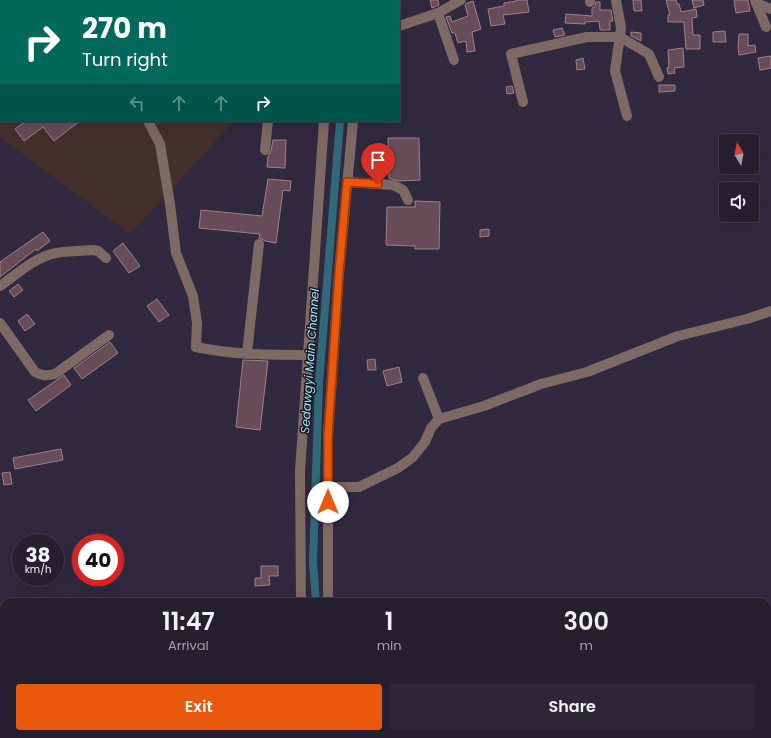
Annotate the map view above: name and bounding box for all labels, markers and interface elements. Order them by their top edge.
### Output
text: 270 m [82,9,167,48]
icon: right [16,16,68,68]
text: Turn right [82,47,168,72]
icon: left [126,92,148,114]
icon: ahead [168,92,190,114]
icon: ahead [210,92,232,114]
icon: right [252,92,274,114]
north arrow [719,134,759,174]
map controls [719,134,759,222]
pin [361,143,395,184]
icon: arrive [367,149,389,171]
button: sound [719,182,759,222]
water label: Sedawgyi Main Channel [296,288,323,434]
position arrow [307,481,349,523]
speed limit sign: 40 [72,534,124,586]
text: 38 [25,541,51,569]
text: km/h [25,562,51,577]
text: 11:47 [162,605,215,638]
text: 1 [385,605,394,638]
text: 300 [564,605,609,638]
text: Arrival [168,636,209,655]
text: min [377,636,402,655]
text: m [580,636,593,655]
button: Exit [16,684,382,730]
button: Share [390,684,755,730]

